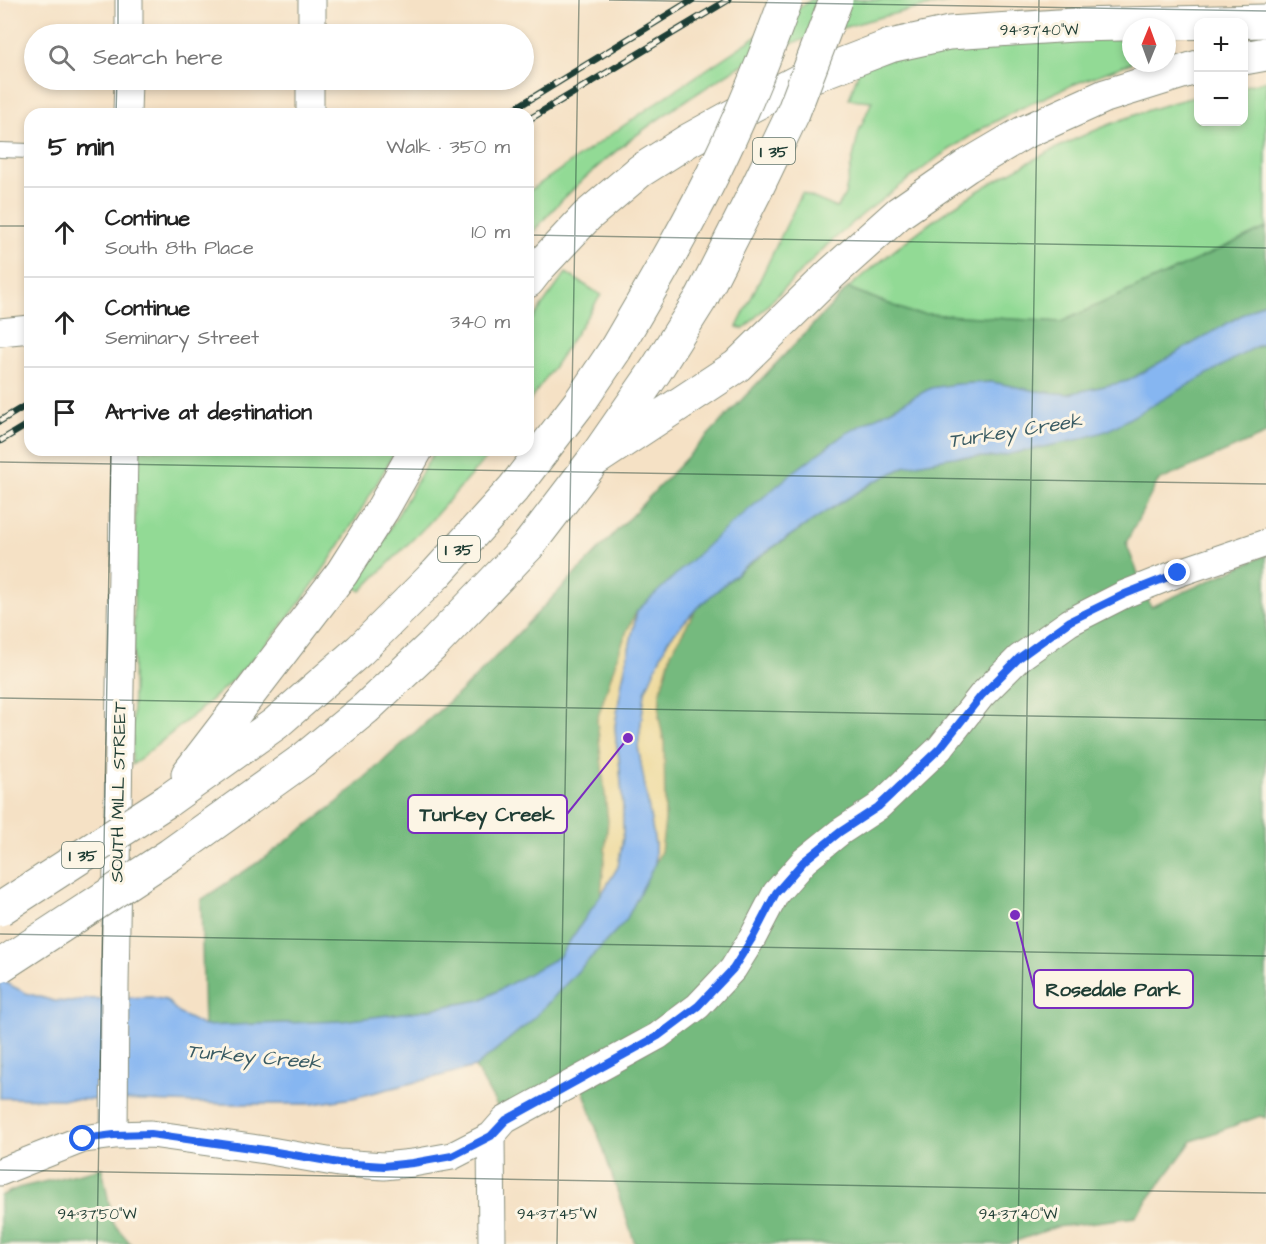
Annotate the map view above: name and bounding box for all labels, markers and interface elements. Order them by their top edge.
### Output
north arrow [1122,18,1176,72]
map controls [1194,18,1248,126]
button: + [1194,18,1248,72]
text: 94°37'40"W [1000,20,1078,41]
search box [24,24,534,90]
icon: search [45,41,78,74]
text: Search here [93,42,223,73]
button: − [1194,72,1248,126]
text: 5 min [48,129,114,165]
text: Walk · 350 m [386,133,510,161]
road number: I 35 [753,138,795,164]
text: Continue [105,203,190,234]
icon: ahead [48,216,81,249]
text: 10 m [471,218,510,246]
text: South 8th Place [105,234,254,262]
text: Continue [105,293,190,324]
icon: ahead [48,306,81,339]
text: 340 m [450,308,510,336]
text: Seminary Street [105,324,259,352]
icon: arrive [48,396,81,429]
text: Arrive at destination [105,397,312,428]
water label: Turkey Creek [946,407,1085,456]
road number: I 35 [438,536,480,562]
route end [1164,559,1190,585]
street label: SOUTH MILL STREET [104,701,133,883]
callout: Turkey Creek [408,795,567,833]
text: Turkey Creek [419,801,555,830]
road number: I 35 [62,842,104,868]
callout: Rosedale Park [1034,970,1193,1008]
text: Rosedale Park [1045,976,1181,1004]
water label: Turkey Creek [185,1037,323,1078]
route start [69,1125,95,1151]
text: 94°37'50"W [57,1204,137,1225]
text: 94°37'45"W [517,1204,597,1225]
text: 94°37'40"W [979,1204,1057,1225]

